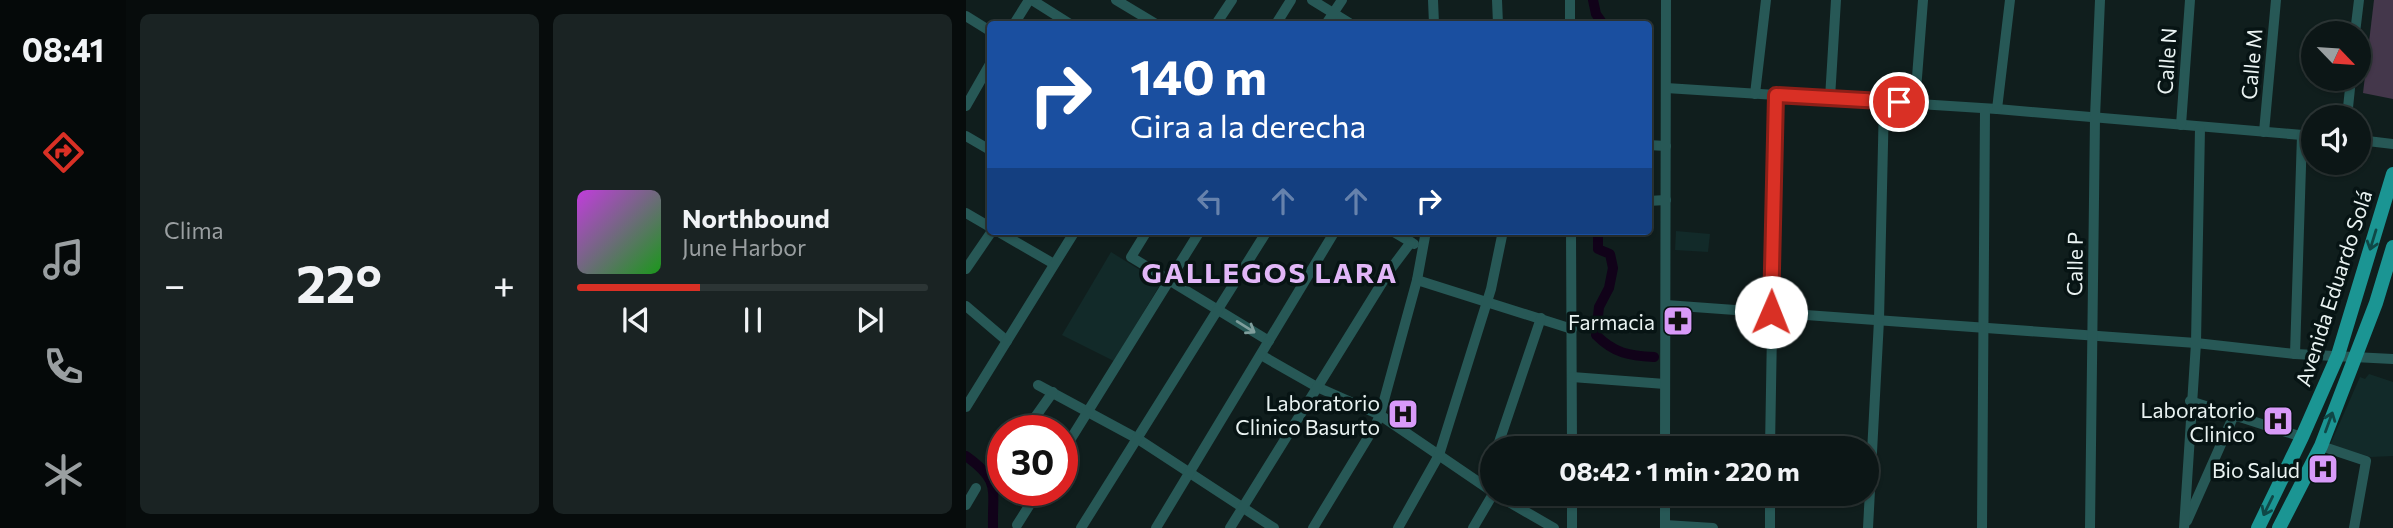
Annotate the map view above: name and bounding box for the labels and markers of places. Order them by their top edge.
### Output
pin [1869,72,1929,132]
pharmacy icon: Farmacia [1661,304,1695,338]
place label: Farmacia [1568,309,1655,334]
place label: Laboratorio Clinico Basurto [1235,390,1380,439]
hospital icon: Laboratorio Clinico Basurto [1386,397,1420,431]
place label: Laboratorio Clinico [2141,397,2255,446]
hospital icon: Laboratorio Clinico [2261,404,2295,438]
hospital icon: Bio Salud [2306,452,2340,486]
place label: Bio Salud [2212,457,2300,482]

